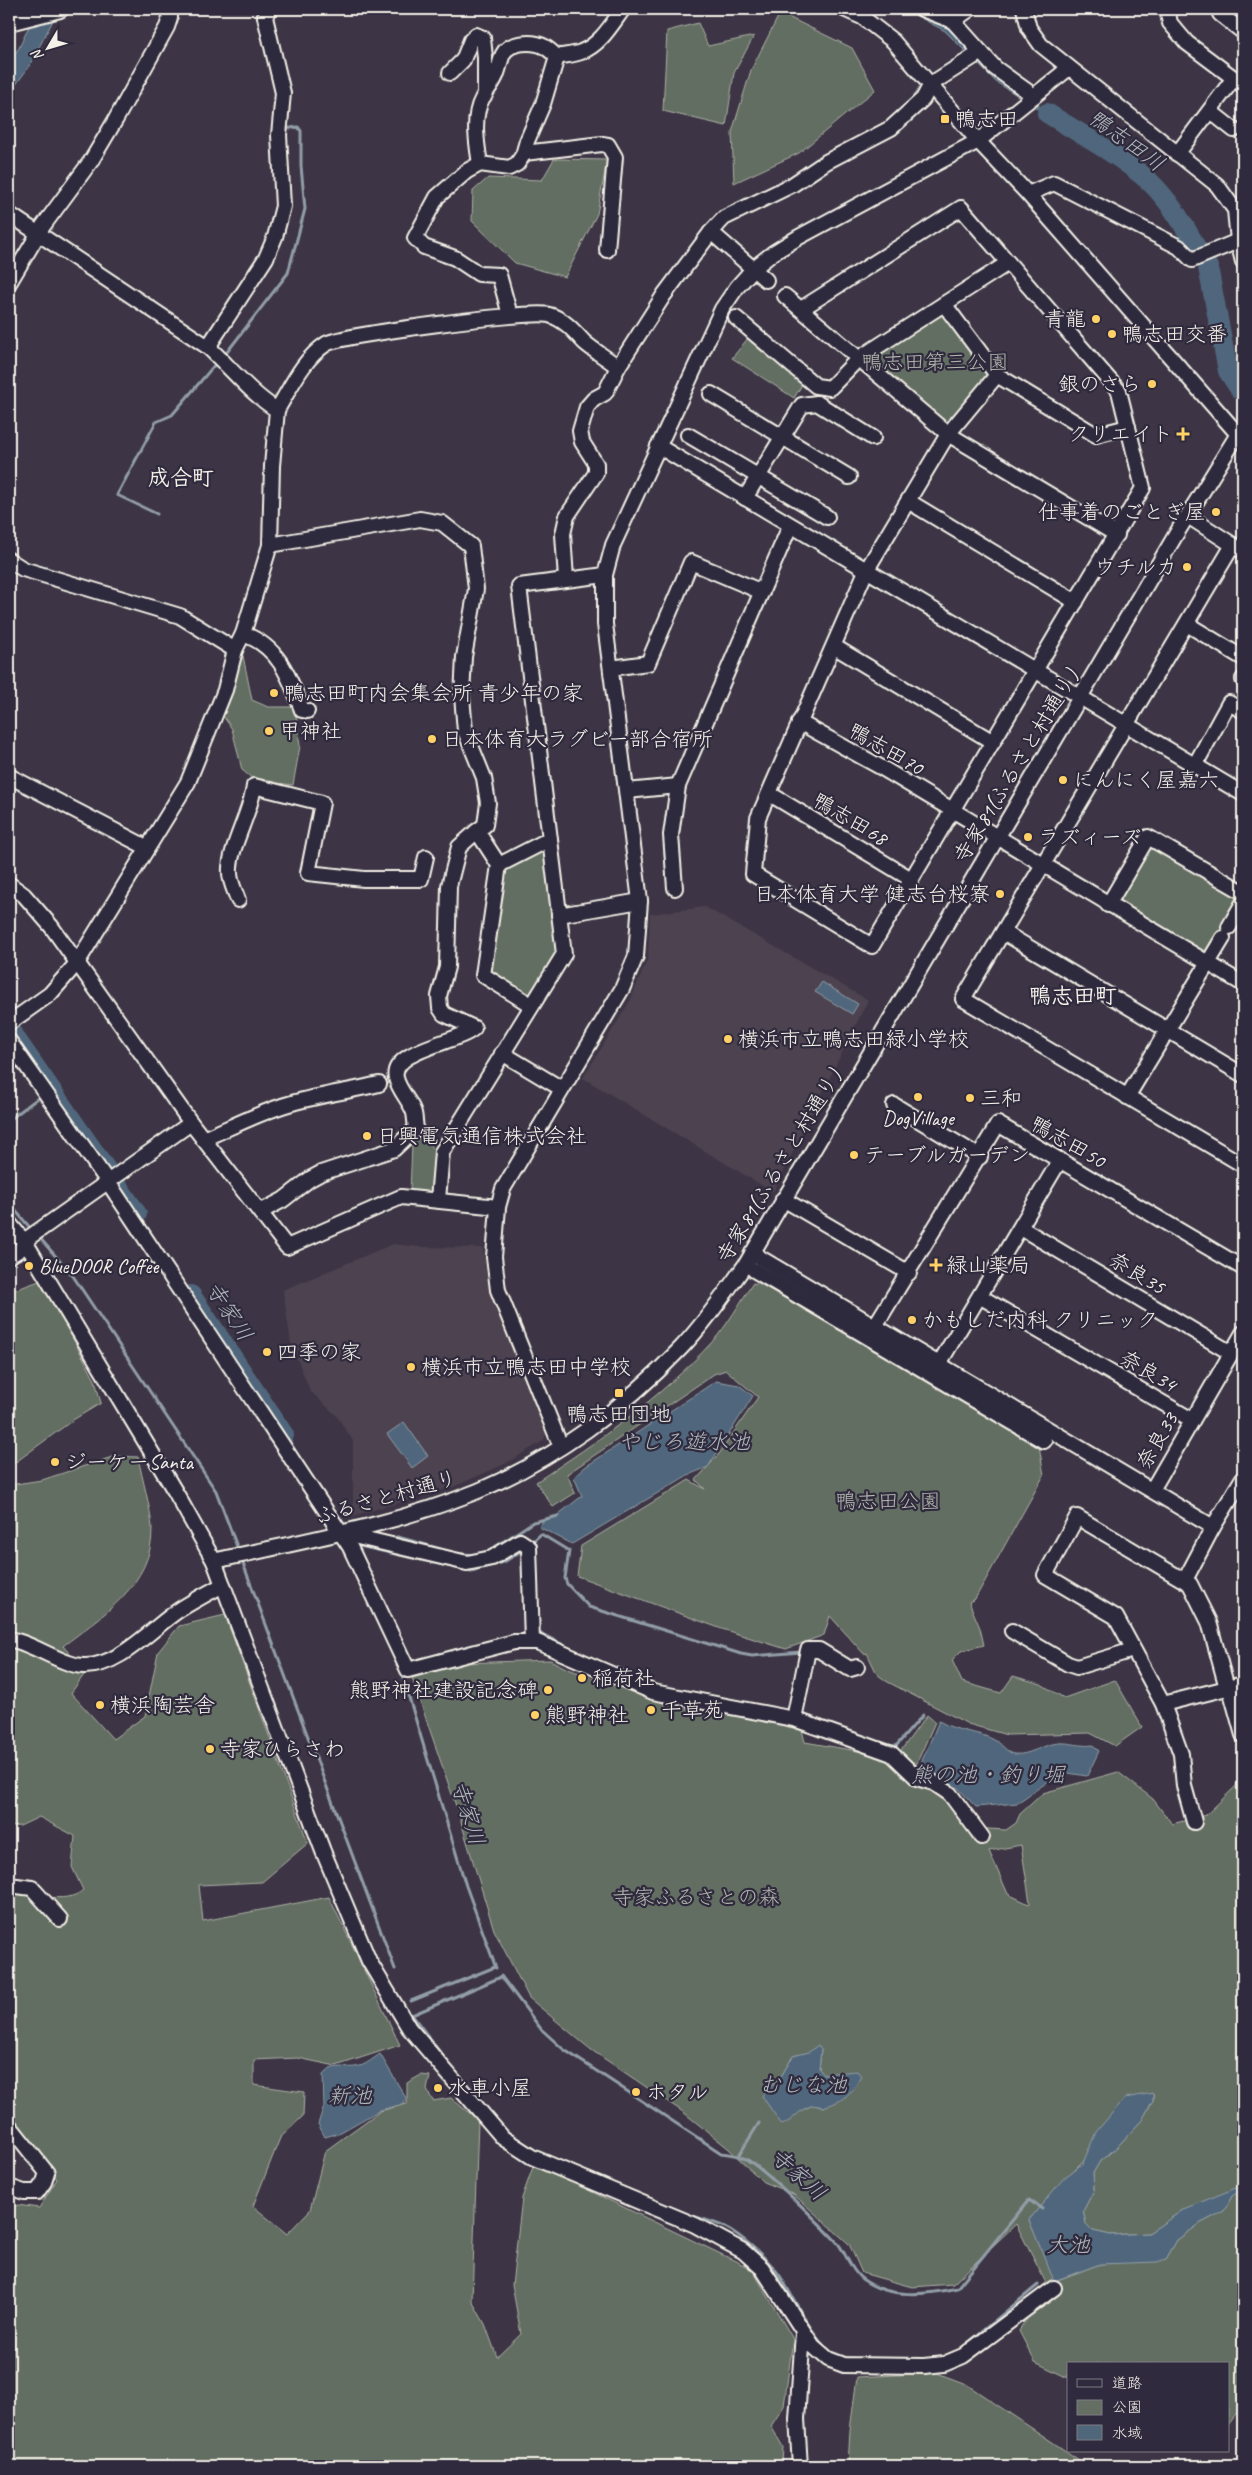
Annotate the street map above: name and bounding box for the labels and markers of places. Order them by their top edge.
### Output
place label: 鴨志田 [955,106,1018,132]
marker: 鴨志田 [939,113,951,125]
place label: 青龍 [1044,306,1086,332]
marker: 青龍 [1090,313,1102,325]
place label: 鴨志田交番 [1122,321,1227,347]
marker: 鴨志田交番 [1106,328,1118,340]
place label: 銀のさら [1058,371,1142,397]
marker: 銀のさら [1146,378,1158,390]
place label: クリエイト [1068,421,1173,447]
marker: クリエイト [1177,428,1189,440]
place label: 仕事着のごとぎ屋 [1038,499,1206,525]
marker: 仕事着のごとぎ屋 [1210,506,1222,518]
place label: ウチルカ [1094,554,1177,580]
marker: ウチルカ [1181,561,1193,573]
place label: 鴨志田町内会集会所 青少年の家 [284,680,583,706]
marker: 鴨志田町内会集会所 青少年の家 [268,687,280,699]
place label: 甲神社 [279,718,342,744]
marker: 甲神社 [263,725,275,737]
place label: 日本体育大ラグビー部合宿所 [442,726,713,752]
marker: 日本体育大ラグビー部合宿所 [426,733,438,745]
place label: にんにく屋嘉六 [1073,767,1219,793]
marker: にんにく屋嘉六 [1057,774,1069,786]
place label: ラズィーズ [1038,824,1141,850]
marker: ラズィーズ [1022,831,1034,843]
place label: 日本体育大学 健志台桜寮 [754,881,990,907]
marker: 日本体育大学 健志台桜寮 [994,888,1006,900]
place label: 横浜市立鴨志田緑小学校 [738,1026,969,1052]
marker: 横浜市立鴨志田緑小学校 [722,1033,734,1045]
place label: 三和 [980,1085,1022,1111]
marker: DogVillage [912,1091,924,1103]
marker: 三和 [964,1092,976,1104]
place label: DogVillage [882,1105,956,1131]
place label: 日興電気通信株式会社 [377,1123,587,1149]
marker: 日興電気通信株式会社 [361,1130,373,1142]
place label: テーブルガーデン [864,1142,1030,1168]
marker: テーブルガーデン [848,1149,860,1161]
place label: 緑山薬局 [946,1252,1030,1278]
place label: BlueDOOR Coffee [39,1253,159,1279]
marker: 緑山薬局 [930,1259,942,1271]
marker: BlueDOOR Coffee [23,1260,35,1272]
place label: かもしだ内科 クリニック [922,1307,1158,1333]
marker: かもしだ内科 クリニック [906,1314,918,1326]
place label: 四季の家 [277,1339,361,1365]
marker: 四季の家 [261,1346,273,1358]
place label: 横浜市立鴨志田中学校 [421,1354,631,1380]
marker: 横浜市立鴨志田中学校 [405,1361,417,1373]
marker: 鴨志田団地 [613,1387,625,1399]
place label: 鴨志田団地 [567,1401,672,1427]
place label: ジーケーSanta [65,1449,195,1475]
marker: ジーケーSanta [49,1456,61,1468]
place label: 稲荷社 [592,1665,655,1691]
marker: 稲荷社 [576,1672,588,1684]
place label: 熊野神社建設記念碑 [349,1677,538,1703]
marker: 熊野神社建設記念碑 [542,1684,554,1696]
place label: 横浜陶芸舎 [110,1692,215,1718]
place label: 千草苑 [661,1697,724,1723]
marker: 横浜陶芸舎 [94,1699,106,1711]
place label: 熊野神社 [545,1702,629,1728]
marker: 千草苑 [645,1704,657,1716]
marker: 熊野神社 [529,1709,541,1721]
place label: 寺家ひらさわ [220,1736,345,1762]
marker: 寺家ひらさわ [204,1743,216,1755]
place label: 水車小屋 [448,2075,532,2101]
place label: ホタル [646,2079,709,2105]
marker: 水車小屋 [432,2082,444,2094]
marker: ホタル [630,2086,642,2098]

